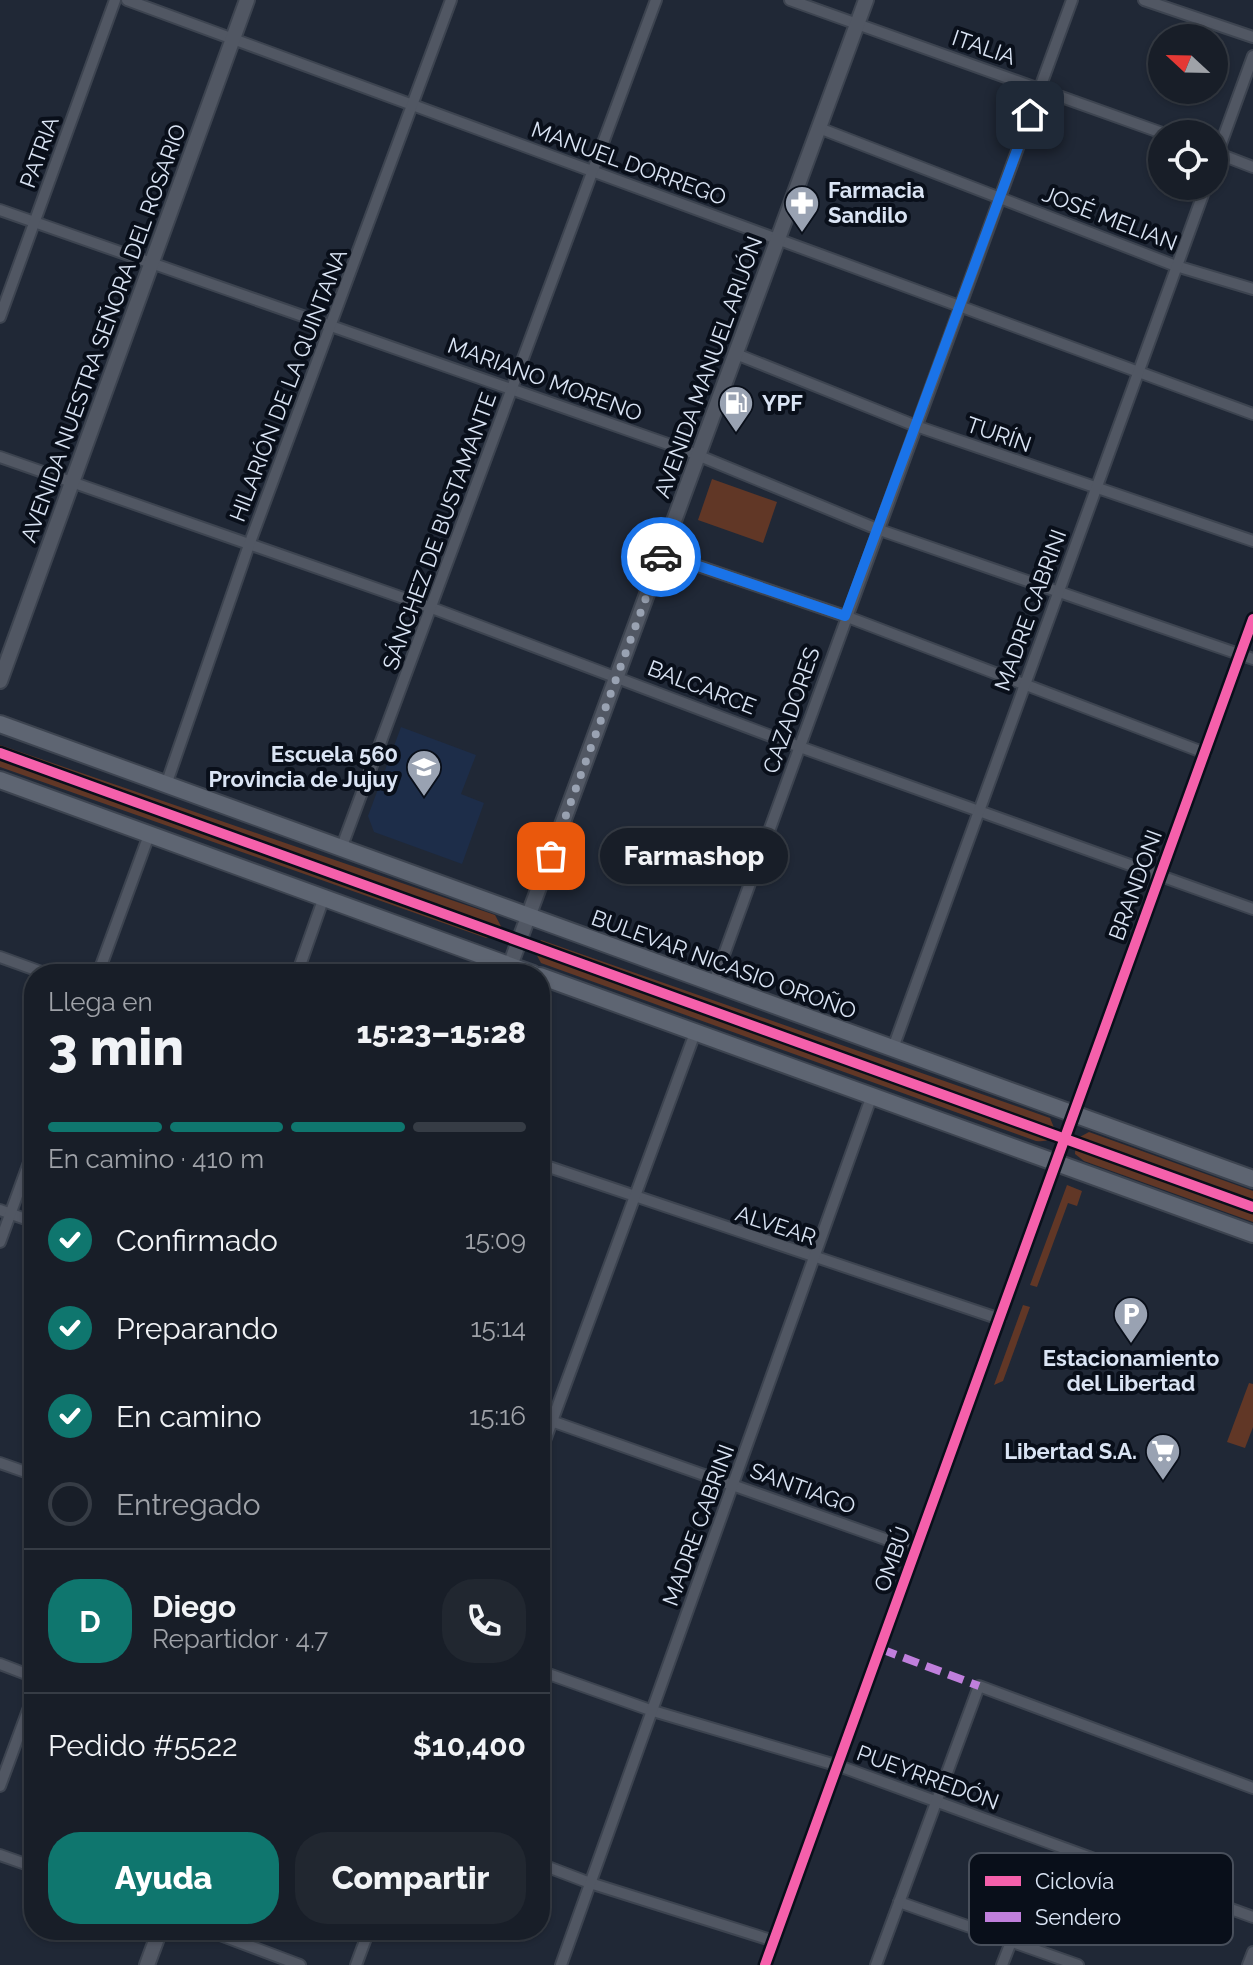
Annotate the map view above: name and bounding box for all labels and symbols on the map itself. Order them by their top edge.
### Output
street label: ITALIA [949,24,1019,70]
north arrow [1148,24,1228,104]
pin [996,81,1064,149]
street label: PATRIA [14,113,64,191]
street label: MANUEL DORREGO [528,116,730,210]
street label: AVENIDA NUESTRA SEÑORA DEL ROSARIO [15,120,191,546]
place label: Farmacia Sandilo [828,177,925,228]
street label: JOSÉ MELIAN [1039,180,1181,256]
pharmacy icon: Farmacia Sandilo [783,184,821,234]
street label: AVENIDA MANUEL ARIJÓN [649,233,767,501]
street label: HILARIÓN DE LA QUINTANA [224,245,352,525]
street label: MARIANO MORENO [444,332,646,426]
fuel station icon: YPF [717,384,755,434]
street label: SÁNCHEZ DE BUSTAMANTE [377,389,501,673]
place label: YPF [762,390,803,416]
street label: TURÍN [963,411,1035,457]
courier [621,517,701,597]
street label: MADRE CABRINI [989,526,1071,694]
street label: CAZADORES [757,643,825,777]
street label: BALCARCE [644,654,760,720]
place label: Escuela 560 Provincia de Jujuy [208,741,398,792]
school or university icon: Escuela 560 Provincia de Jujuy [405,748,443,798]
pin [517,822,585,890]
street label: BRANDONI [1103,826,1167,944]
callout: Farmashop [599,828,787,884]
street label: BULEVAR NICASIO OROÑO [588,904,860,1024]
street label: ALVEAR [732,1200,820,1250]
parking icon: Estacionamiento del Libertad [1112,1295,1150,1345]
place label: Estacionamiento del Libertad [1043,1345,1219,1396]
supermarket icon: Libertad S.A. [1144,1432,1182,1482]
place label: Libertad S.A. [1004,1438,1137,1464]
street label: MADRE CABRINI [657,1441,739,1609]
street label: SANTIAGO [747,1457,859,1519]
street label: OMBÚ [868,1523,916,1595]
street label: PUEYRREDÓN [853,1739,1003,1815]
legend [969,1853,1233,1945]
text: Ciclovía [1035,1868,1114,1894]
text: Sendero [1035,1904,1121,1930]

